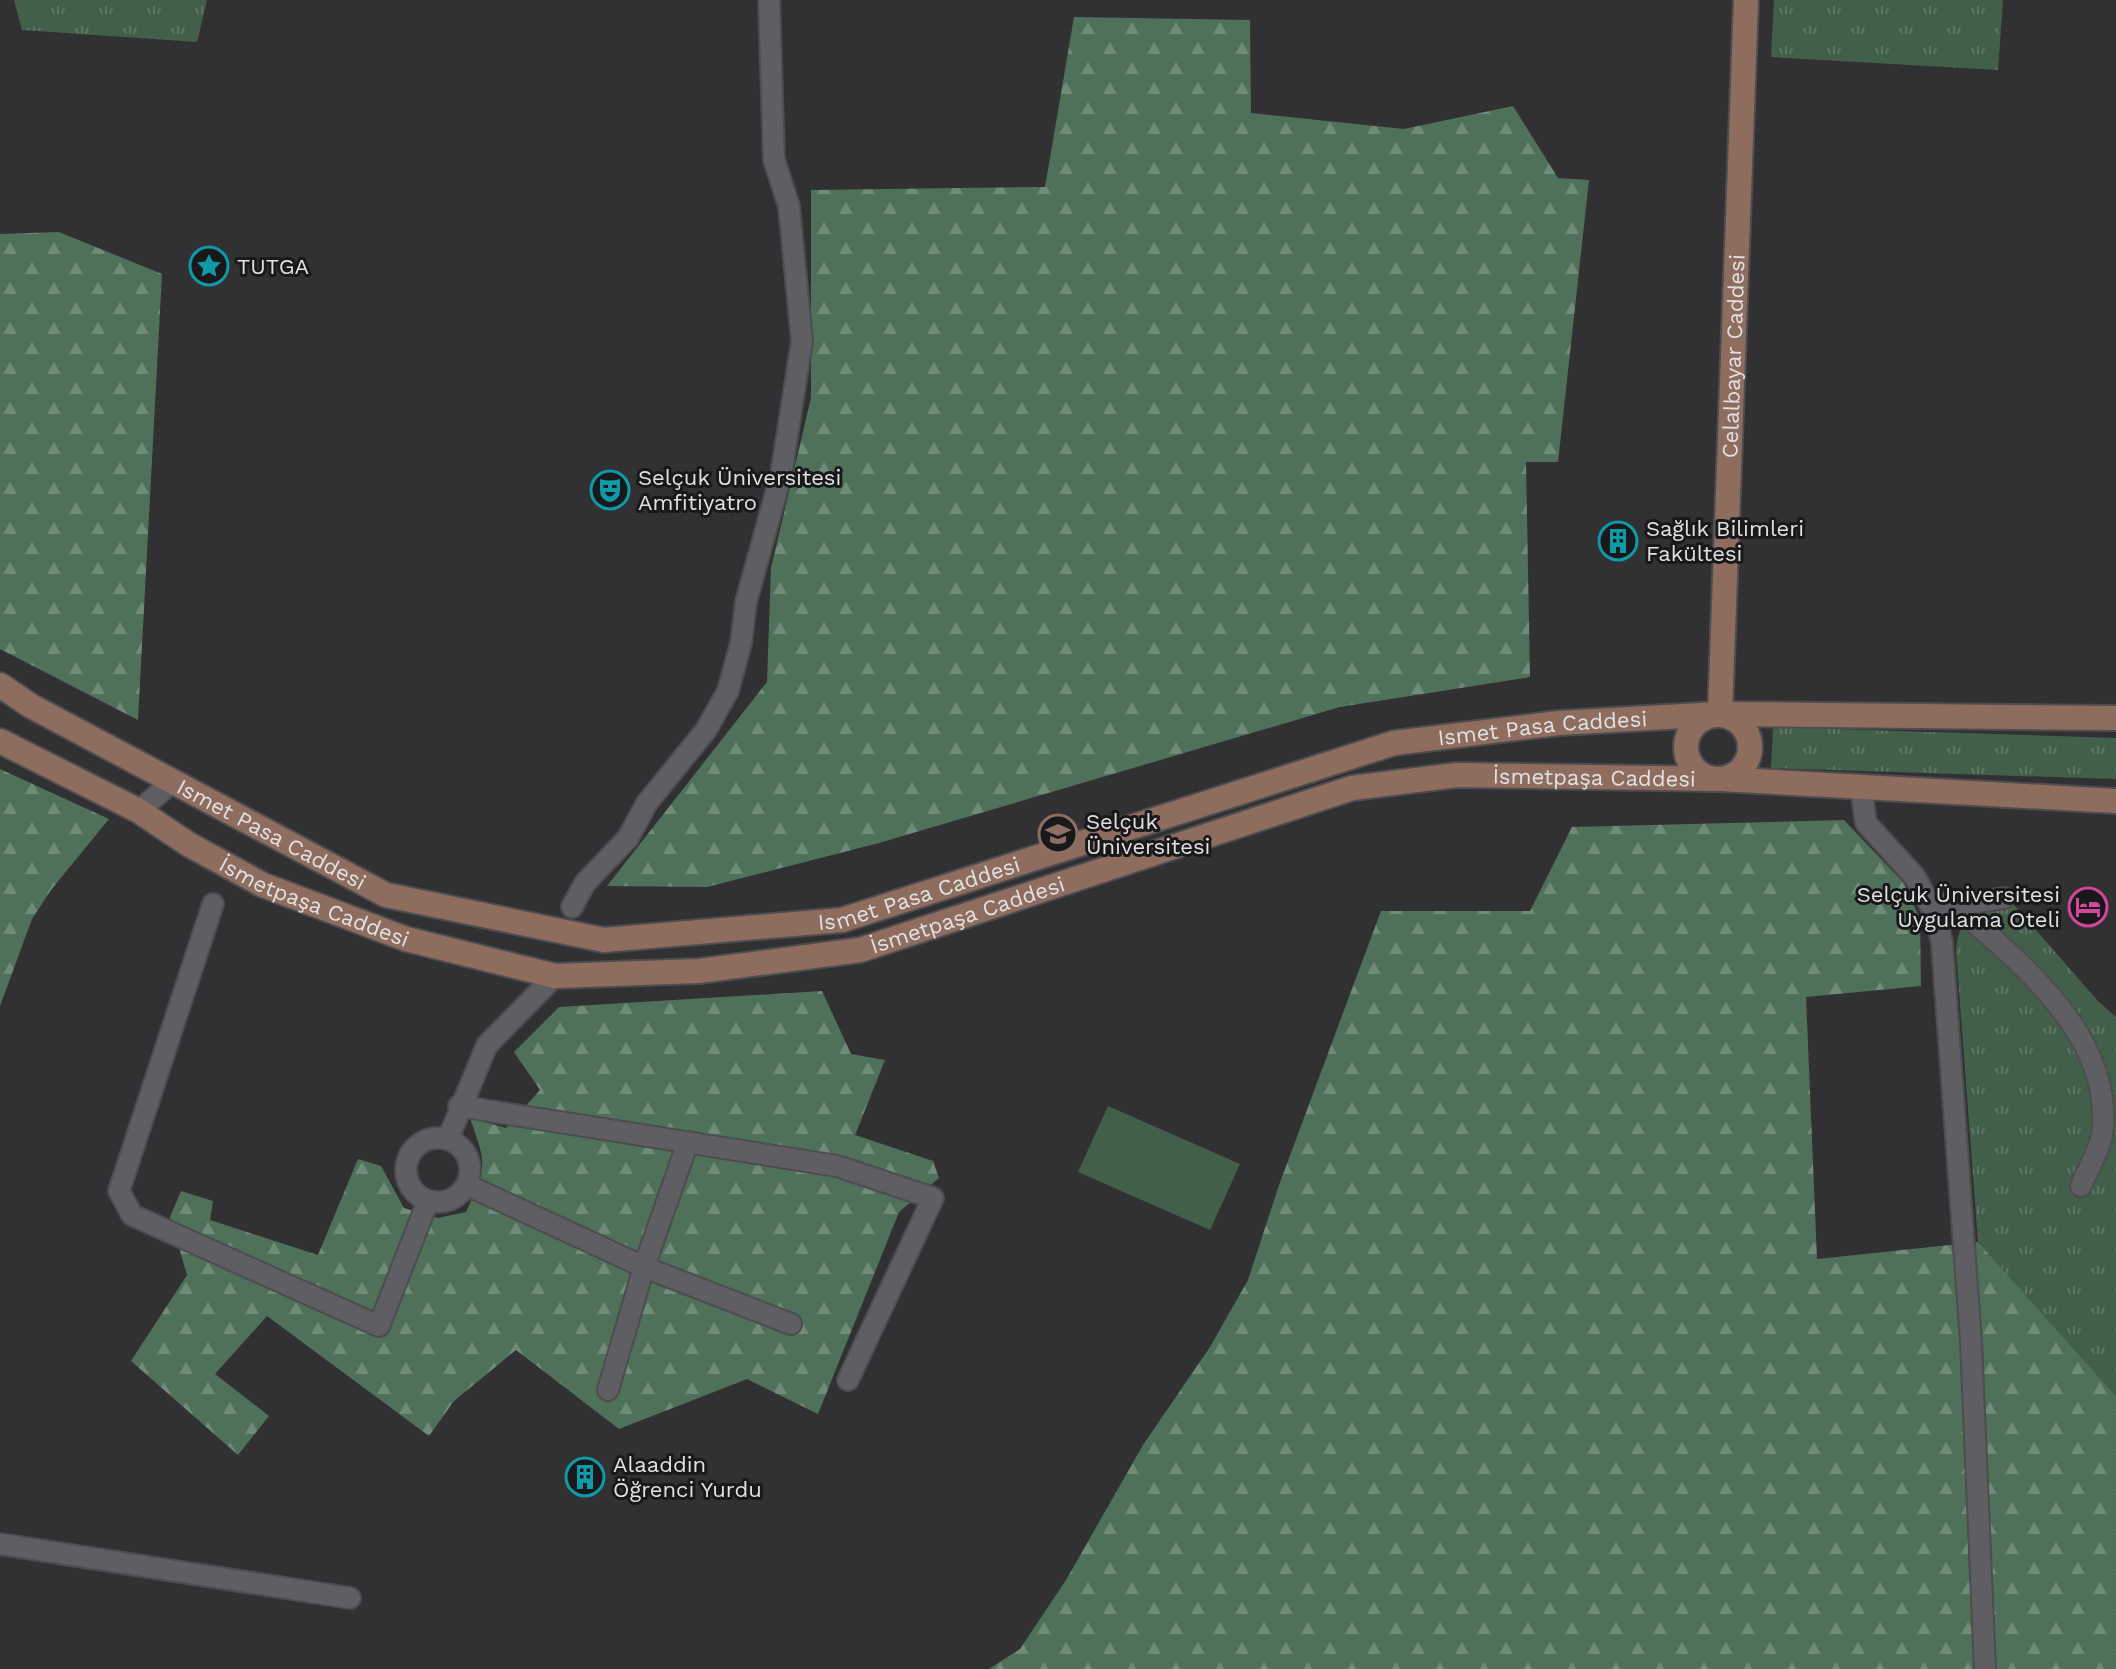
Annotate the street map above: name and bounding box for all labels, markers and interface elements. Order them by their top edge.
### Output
place icon: TUTGA [188,245,230,287]
place label: TUTGA [237,254,309,279]
street label: Celalbayar Caddesi [1717,254,1750,459]
place label: Selçuk Üniversitesi Amfitiyatro [638,465,841,515]
theatre icon: Selçuk Üniversitesi Amfitiyatro [589,469,631,511]
place label: Sağlık Bilimleri Fakültesi [1646,516,1804,566]
building icon: Sağlık Bilimleri Fakültesi [1597,520,1639,562]
street label: Ismet Pasa Caddesi [1436,706,1648,751]
street label: İsmetpaşa Caddesi [1492,764,1696,792]
street label: Ismet Pasa Caddesi [173,774,370,895]
place label: Selçuk Üniversitesi [1086,809,1210,859]
school or university icon: Selçuk Üniversitesi [1037,813,1079,855]
street label: İsmetpaşa Caddesi [215,852,413,952]
street label: Ismet Pasa Caddesi [817,852,1023,935]
street label: İsmetpaşa Caddesi [867,871,1068,959]
place label: Selçuk Üniversitesi Uygulama Oteli [1857,882,2060,932]
hotel icon: Selçuk Üniversitesi Uygulama Oteli [2067,886,2109,928]
place label: Alaaddin Öğrenci Yurdu [613,1452,762,1502]
building icon: Alaaddin Öğrenci Yurdu [564,1456,606,1498]

